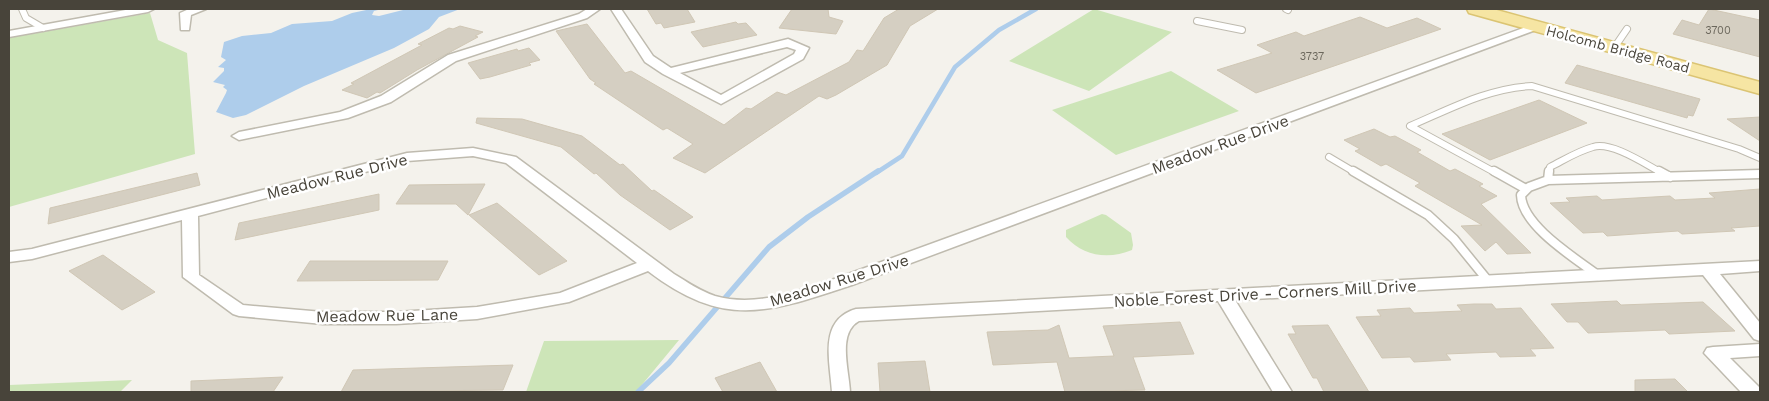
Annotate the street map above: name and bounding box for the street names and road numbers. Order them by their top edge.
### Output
street label: Holcomb Bridge Road [1545,22,1691,76]
street label: Meadow Rue Drive [1149,111,1291,178]
street label: Meadow Rue Drive [265,150,410,203]
street label: Meadow Rue Drive [767,250,911,311]
street label: Noble Forest Drive - Corners Mill Drive [1113,276,1417,311]
street label: Meadow Rue Lane [316,305,458,326]

